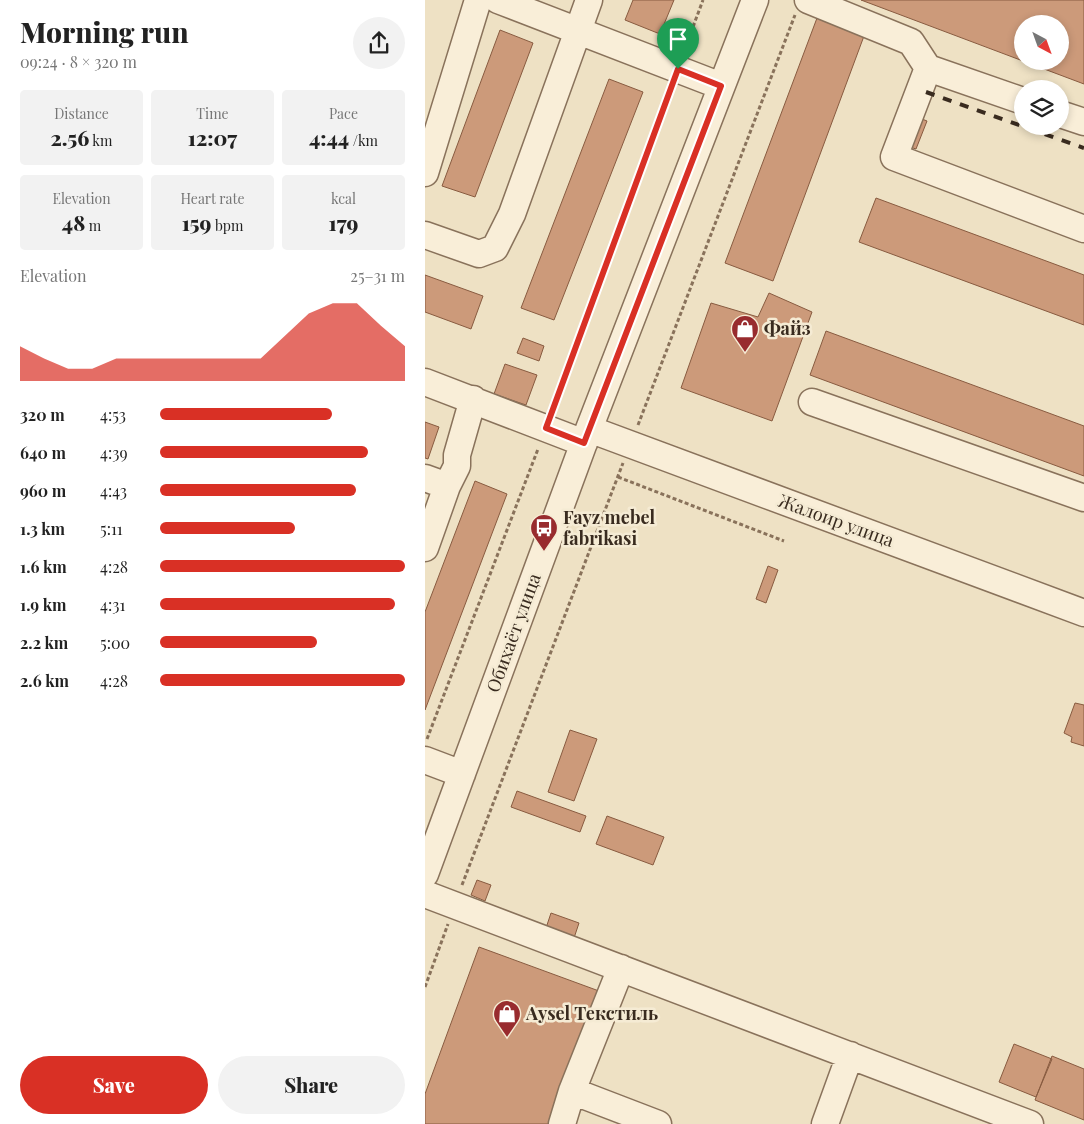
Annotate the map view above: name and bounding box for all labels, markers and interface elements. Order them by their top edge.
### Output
text: Morning run [20,13,189,50]
north arrow [1014,15,1069,70]
map controls [1014,15,1069,135]
button: share [353,17,405,69]
pin [657,18,699,69]
icon: arrive [664,25,692,53]
text: 09:24 · 8 × 320 m [20,51,137,72]
button: layers [1014,80,1069,135]
text: Distance [54,104,109,123]
text: Time [196,104,229,123]
text: Pace [329,104,358,123]
text: 2.56 [51,123,89,151]
text: 12:07 [188,123,237,151]
text: 4:44 [309,123,349,151]
text: km [89,131,112,150]
text: /km [349,131,378,150]
text: Elevation [52,189,111,208]
text: Heart rate [180,189,245,208]
text: kcal [331,189,356,208]
text: 48 [62,208,85,236]
text: 159 [182,208,211,236]
text: 179 [329,208,358,236]
text: m [85,216,101,235]
text: bpm [211,216,243,235]
text: Elevation [20,265,87,286]
text: 25–31 m [350,265,405,286]
shop icon: Файз [730,314,760,353]
place label: Файз [764,316,811,340]
text: 320 m [20,404,65,425]
text: 4:53 [100,404,126,425]
text: 640 m [20,442,66,463]
text: 4:39 [100,442,128,463]
text: 960 m [20,480,66,501]
text: 4:43 [100,480,127,501]
street label: Жалоир улица [775,488,898,552]
place label: Fayz mebel fabrikasi [563,505,656,550]
bus stop icon: Fayz mebel fabrikasi [529,513,559,552]
text: 1.3 km [20,518,65,539]
text: 5:11 [100,518,123,539]
text: 1.6 km [20,556,67,577]
text: 4:28 [100,556,128,577]
street label: Обихаёт улица [480,570,546,696]
text: 1.9 km [20,594,67,615]
text: 4:31 [100,594,125,615]
text: 2.2 km [20,632,68,653]
text: 5:00 [100,632,130,653]
text: 2.6 km [20,670,69,691]
text: 4:28 [100,670,128,691]
shop icon: Aysel Текстиль [492,999,522,1038]
place label: Aysel Текстиль [525,1001,658,1025]
button: Save [20,1056,208,1114]
button: Share [218,1056,405,1114]

